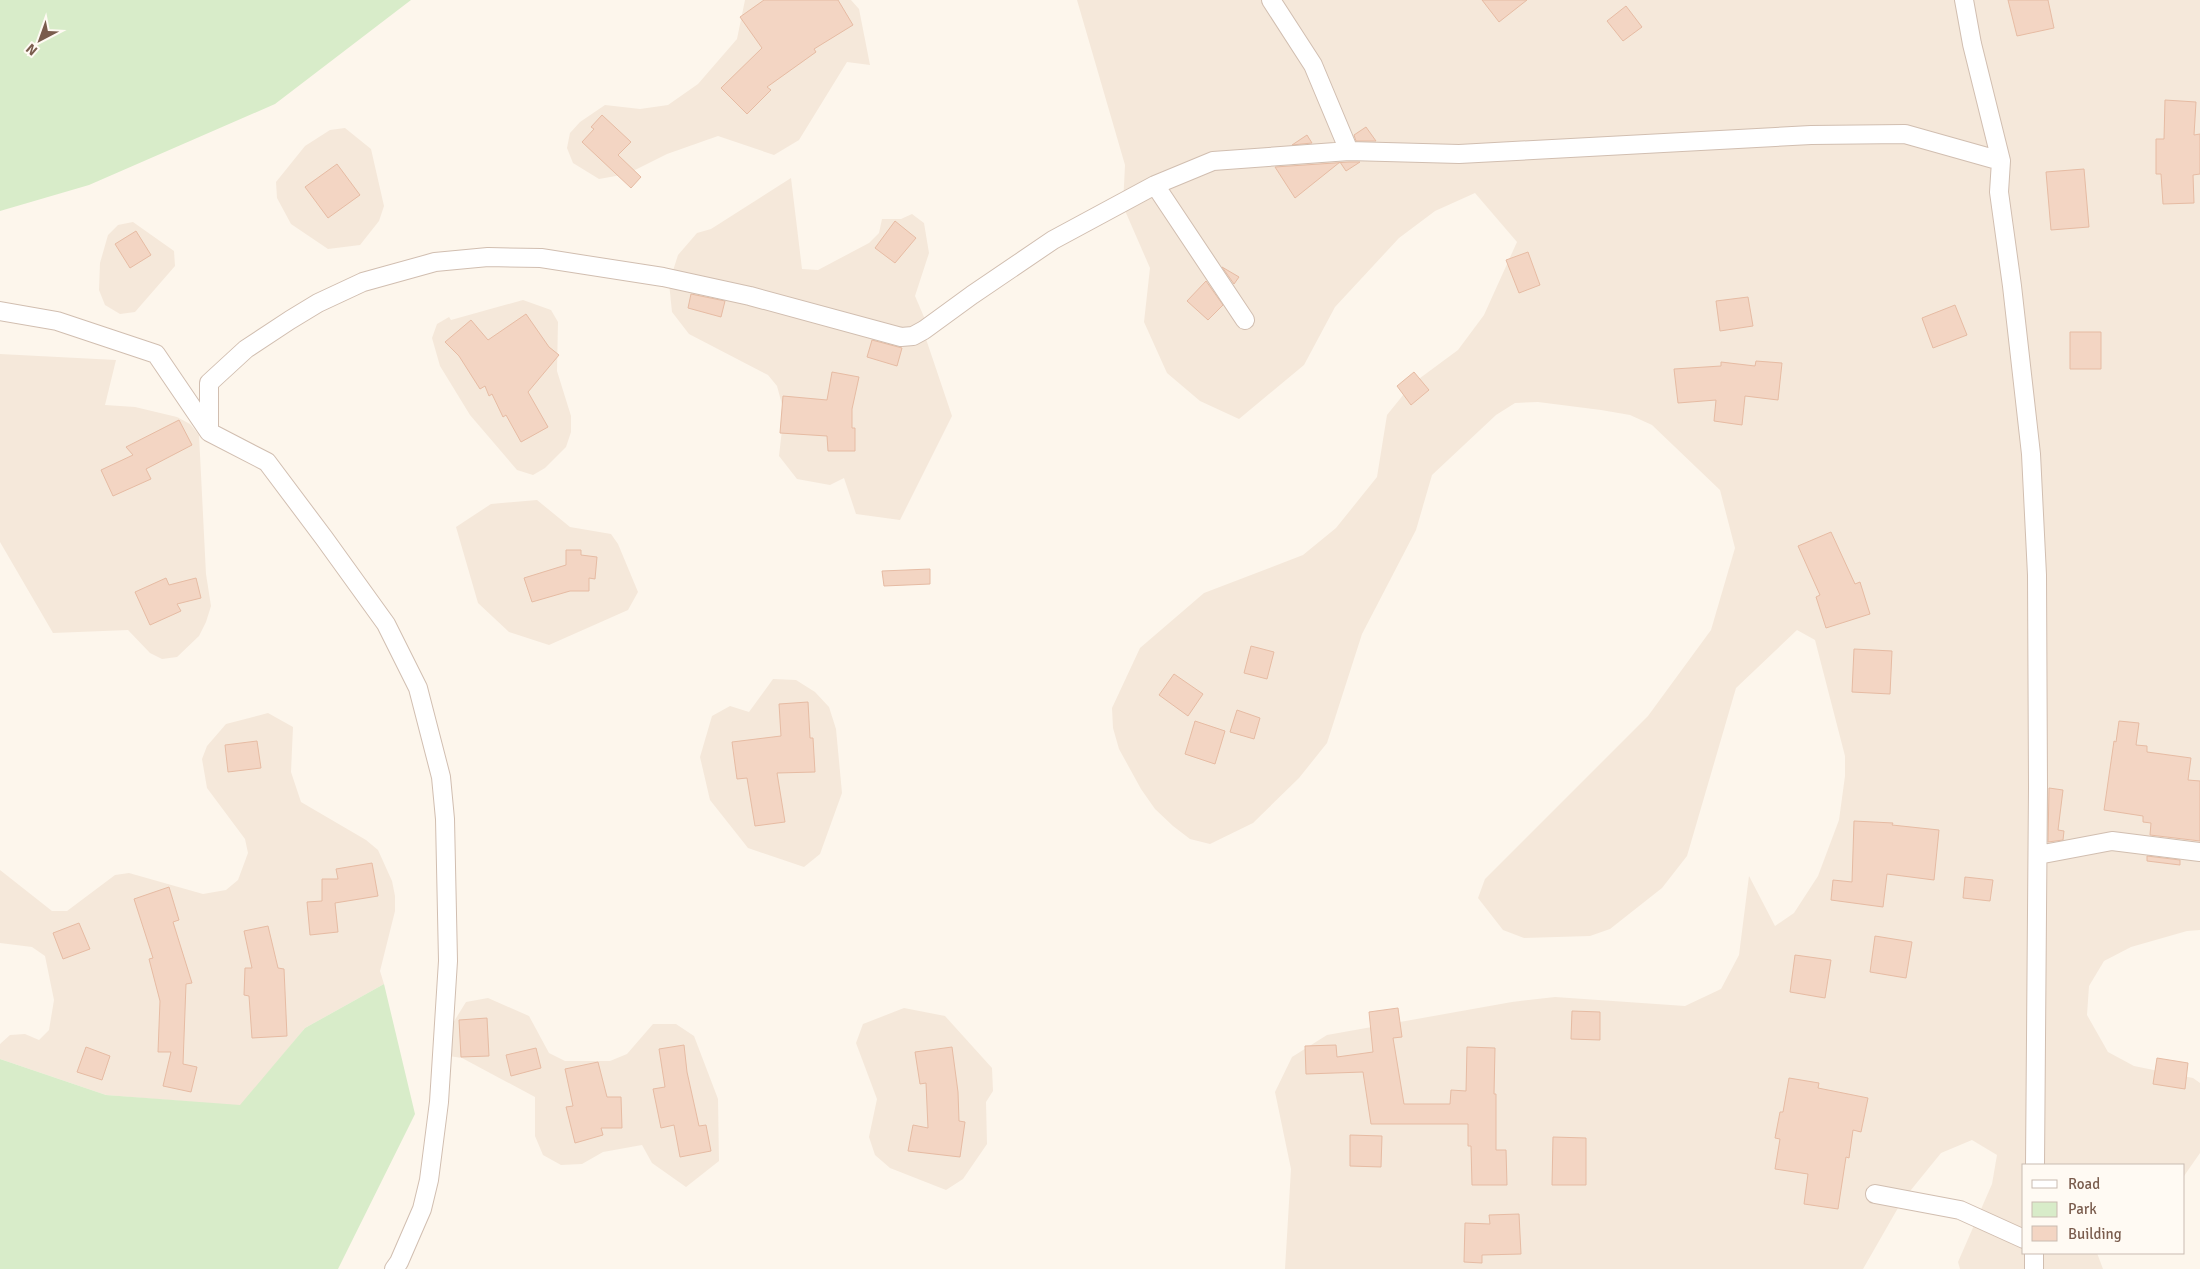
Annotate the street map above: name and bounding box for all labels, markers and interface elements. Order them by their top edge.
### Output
north arrow [15,15,65,65]
text: N [23,40,41,59]
legend [2022,1164,2185,1254]
text: Road [2068,1175,2100,1193]
text: Park [2068,1200,2097,1218]
text: Building [2068,1225,2122,1243]

